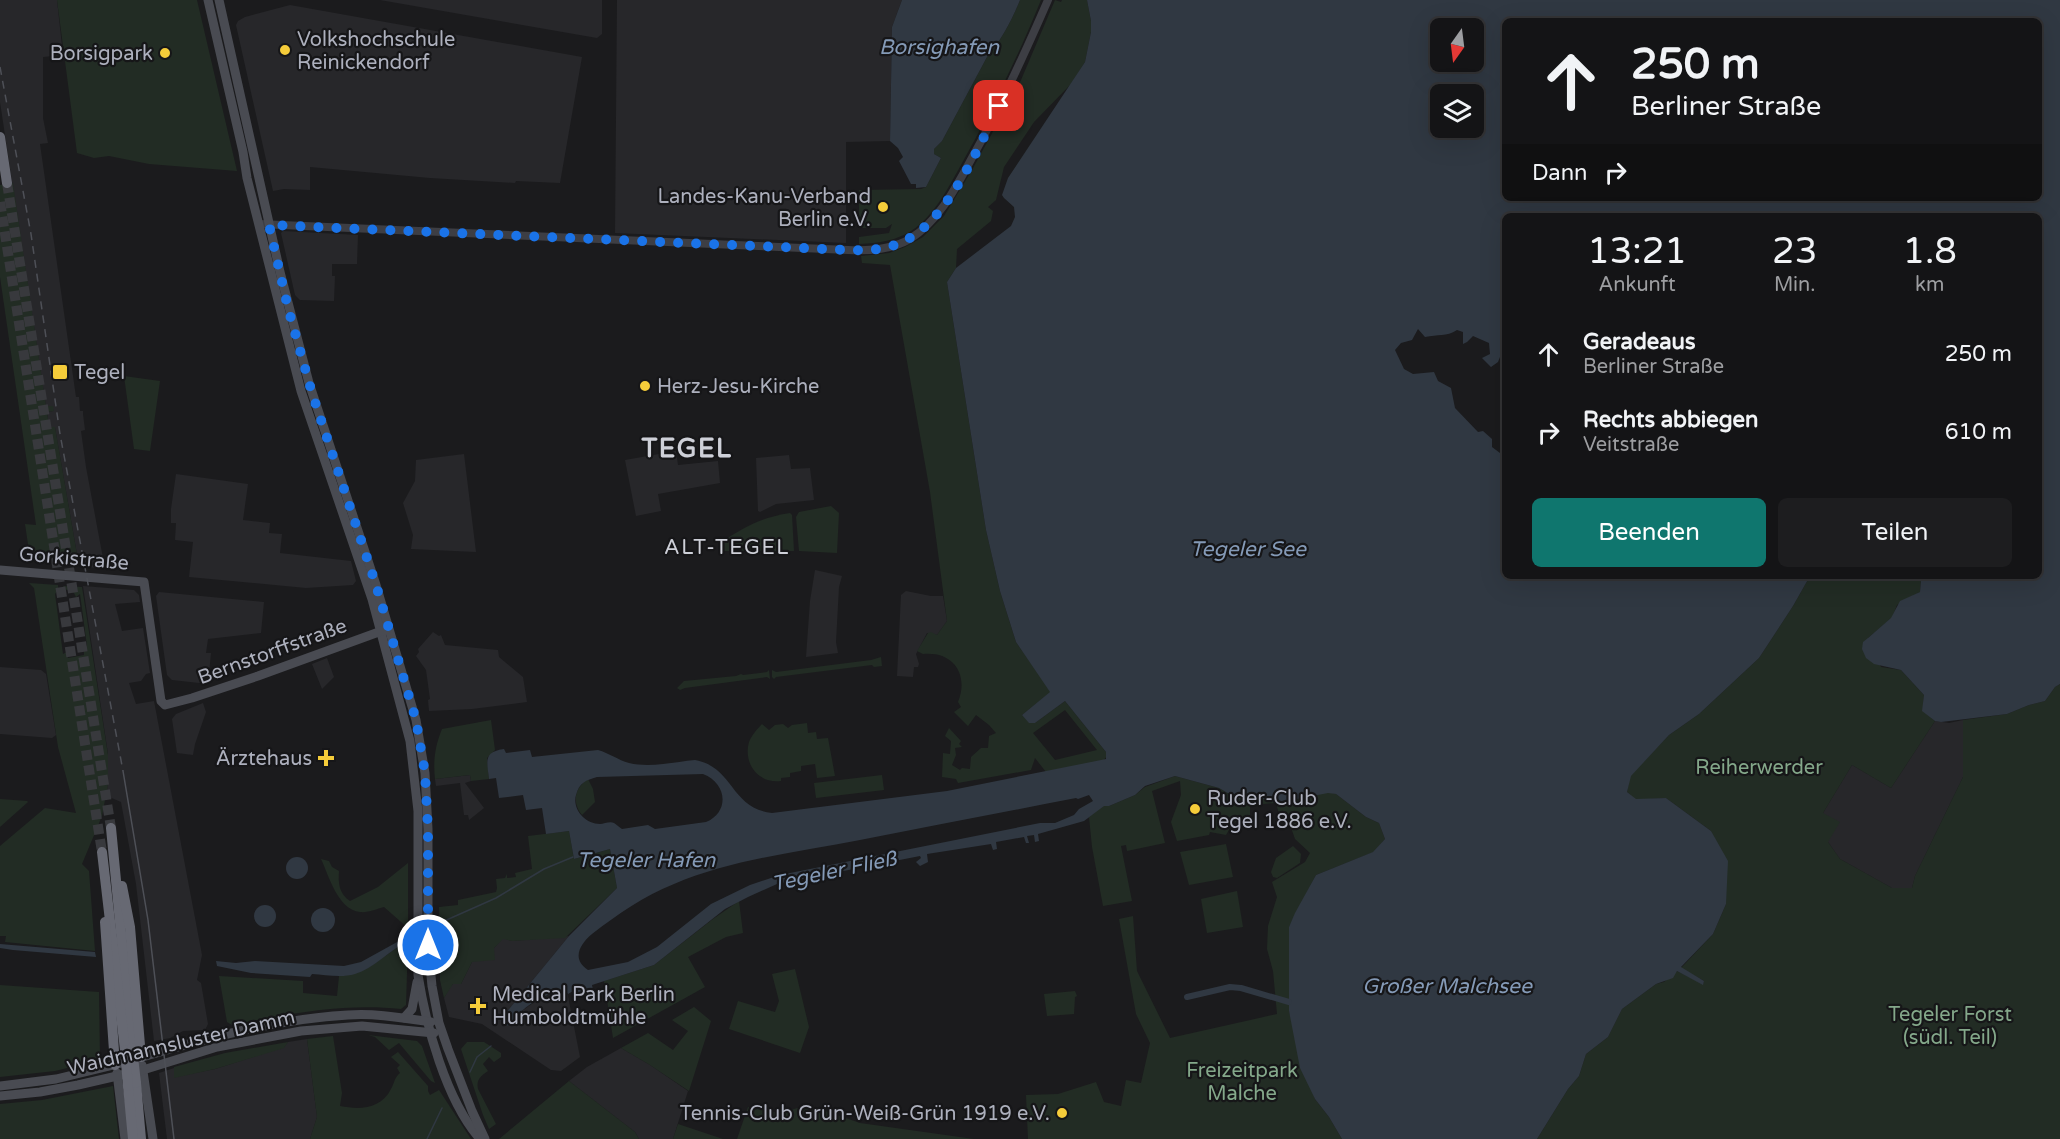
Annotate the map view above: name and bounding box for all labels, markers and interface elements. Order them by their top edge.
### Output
north arrow [1430,18,1484,72]
map controls [1430,18,1484,138]
place label: Volkshochschule Reinickendorf [297,28,455,75]
water label: Borsighafen [879,35,1000,60]
text: 250 m [1631,39,1760,90]
place label: Borsigpark [50,42,153,66]
icon: ahead [1532,42,1610,120]
marker: Volkshochschule Reinickendorf [278,43,292,57]
marker: Borsigpark [158,46,172,60]
pin [973,80,1024,131]
button: layers [1430,84,1484,138]
icon: arrive [982,89,1015,122]
text: Berliner Straße [1631,90,1821,123]
icon: right [1599,156,1632,189]
text: Dann [1532,160,1587,186]
place label: Landes-Kanu-Verband Berlin e.V. [658,185,871,232]
marker: Landes-Kanu-Verband Berlin e.V. [876,200,890,214]
text: 13:21 [1587,230,1687,273]
text: 23 [1772,230,1817,273]
text: 1.8 [1902,230,1957,273]
text: Ankunft [1599,273,1676,297]
text: Min. [1774,273,1815,297]
text: km [1915,273,1944,297]
text: Geradeaus [1583,329,1695,355]
icon: ahead [1532,338,1565,371]
text: 250 m [1945,341,2012,367]
text: Berliner Straße [1583,355,1724,379]
place label: Tegel [74,361,125,385]
marker: Tegel [51,363,69,381]
place label: Herz-Jesu-Kirche [657,375,819,399]
marker: Herz-Jesu-Kirche [638,379,652,393]
text: Rechts abbiegen [1583,407,1758,433]
icon: right [1532,416,1565,449]
text: 610 m [1945,419,2012,445]
district label: TEGEL [641,433,733,464]
text: Veitstraße [1583,433,1679,457]
button: Beenden [1532,498,1766,567]
button: Teilen [1778,498,2012,567]
district label: ALT-TEGEL [664,535,790,560]
water label: Tegeler See [1190,537,1307,562]
street label: Gorkistraße [18,542,130,576]
street label: Bernstorffstraße [195,614,350,690]
place label: Ärztehaus [216,747,312,771]
marker: Ärztehaus [317,749,335,767]
park label: Reiherwerder [1695,756,1823,780]
place label: Ruder-Club Tegel 1886 e.V. [1207,787,1352,834]
marker: Ruder-Club Tegel 1886 e.V. [1188,802,1202,816]
water label: Tegeler Fließ [769,846,900,897]
water label: Tegeler Hafen [577,848,716,873]
position arrow [396,913,460,977]
water label: Großer Malchsee [1362,974,1533,999]
place label: Medical Park Berlin Humboldtmühle [492,983,675,1030]
marker: Medical Park Berlin Humboldtmühle [469,997,487,1015]
park label: Tegeler Forst (südl. Teil) [1888,1003,2012,1050]
street label: Waidmannsluster Damm [65,1005,297,1081]
park label: Freizeitpark Malche [1186,1059,1298,1106]
place label: Tennis-Club Grün-Weiß-Grün 1919 e.V. [680,1102,1050,1126]
marker: Tennis-Club Grün-Weiß-Grün 1919 e.V. [1055,1106,1069,1120]

